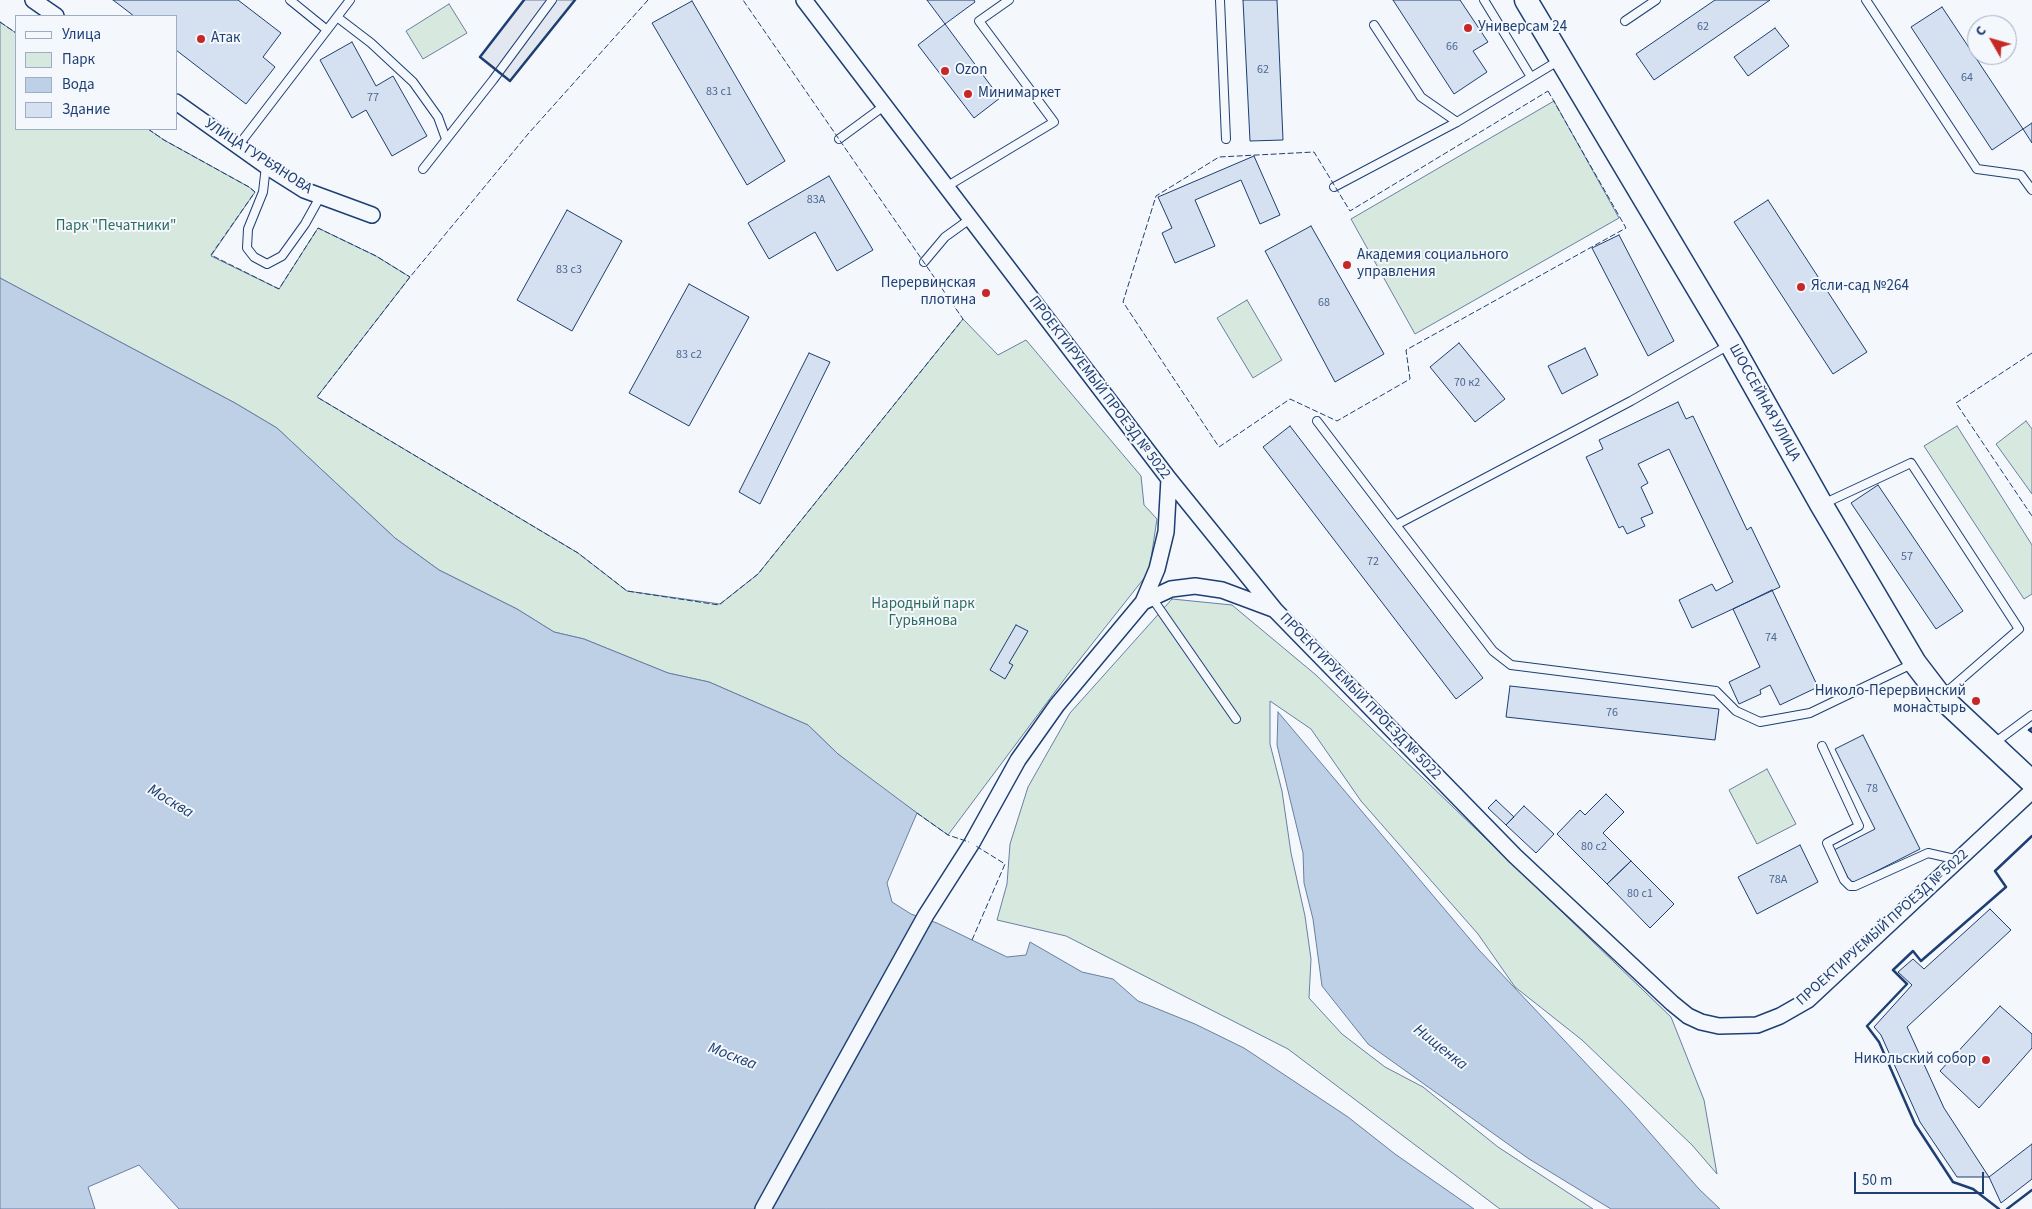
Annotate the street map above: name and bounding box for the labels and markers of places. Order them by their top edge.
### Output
place label: Универсам 24 [1478,19,1567,37]
marker: Универсам 24 [1462,22,1474,34]
place label: Атак [211,30,241,48]
marker: Атак [195,33,207,45]
place label: Ozon [955,62,987,80]
marker: Ozon [939,65,951,77]
place label: Минимаркет [978,85,1061,103]
marker: Минимаркет [962,88,974,100]
place label: Академия социального управления [1357,247,1509,282]
marker: Академия социального управления [1341,259,1353,271]
place label: Перервинская плотина [881,275,976,310]
place label: Ясли-сад №264 [1811,278,1909,296]
marker: Ясли-сад №264 [1795,281,1807,293]
marker: Перервинская плотина [980,287,992,299]
place label: Николо-Перервинский монастырь [1815,683,1966,718]
marker: Николо-Перервинский монастырь [1970,695,1982,707]
place label: Никольский собор [1854,1051,1976,1069]
marker: Никольский собор [1980,1054,1992,1066]

